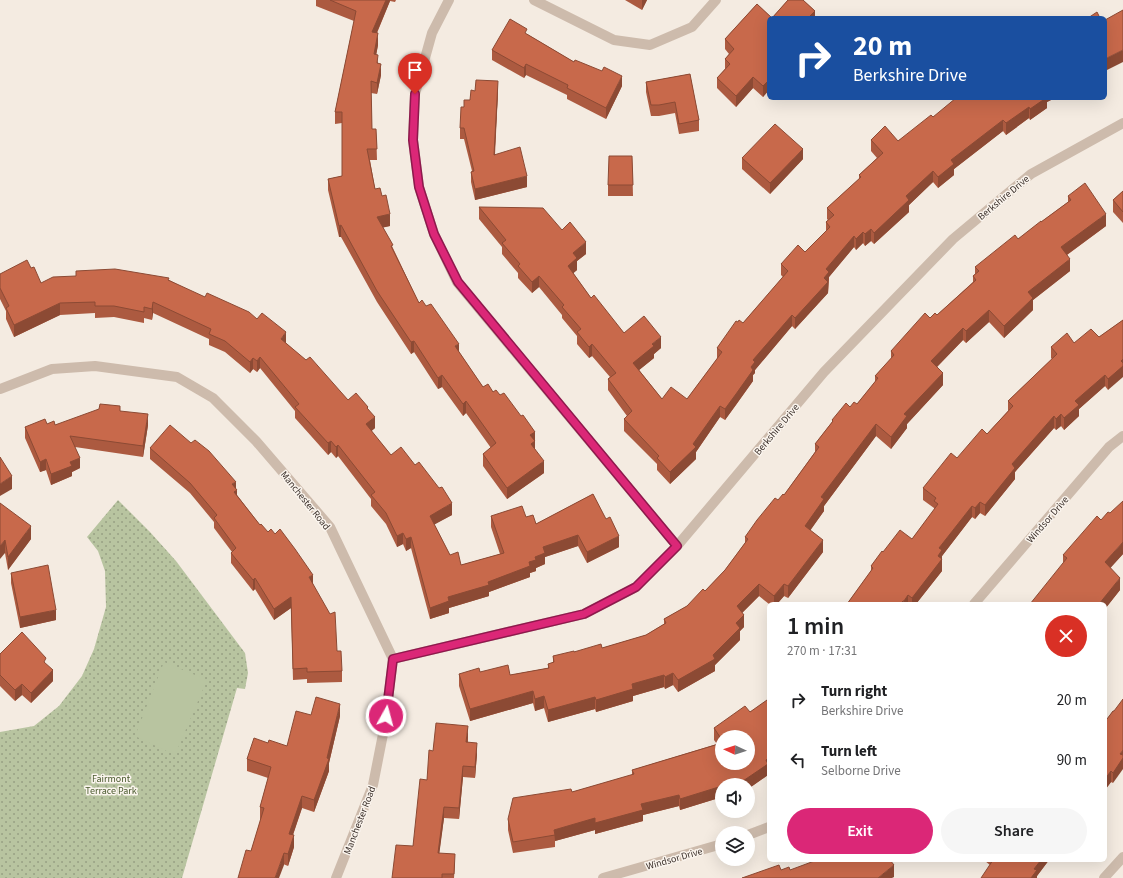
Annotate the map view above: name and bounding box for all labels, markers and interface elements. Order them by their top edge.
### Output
text: 20 m [853,26,912,66]
icon: right [787,32,839,84]
pin [398,53,432,94]
icon: arrive [404,59,426,81]
text: Berkshire Drive [853,63,967,88]
street label: Berkshire Drive [975,172,1032,223]
street label: Berkshire Drive [751,401,803,458]
street label: Manchester Road [277,468,333,533]
street label: Windsor Drive [1023,493,1072,546]
text: 1 min [787,609,844,644]
button: close [1045,615,1087,657]
text: 270 m · 17:31 [787,642,857,660]
text: Turn right [821,681,887,702]
icon: right [787,689,809,711]
text: 20 m [1057,690,1087,711]
position arrow [365,695,407,737]
text: Berkshire Drive [821,702,903,720]
north arrow [715,730,755,770]
map controls [715,730,755,866]
text: Turn left [821,741,877,762]
icon: left [787,749,809,771]
text: 90 m [1057,750,1087,771]
text: Selborne Drive [821,762,901,780]
park label: Fairmont Terrace Park [85,772,137,798]
button: sound [715,778,755,818]
street label: Manchester Road [341,784,379,856]
button: Exit [787,808,933,854]
button: Share [941,808,1087,854]
button: layers [715,826,755,866]
street label: Windsor Drive [644,844,704,874]

